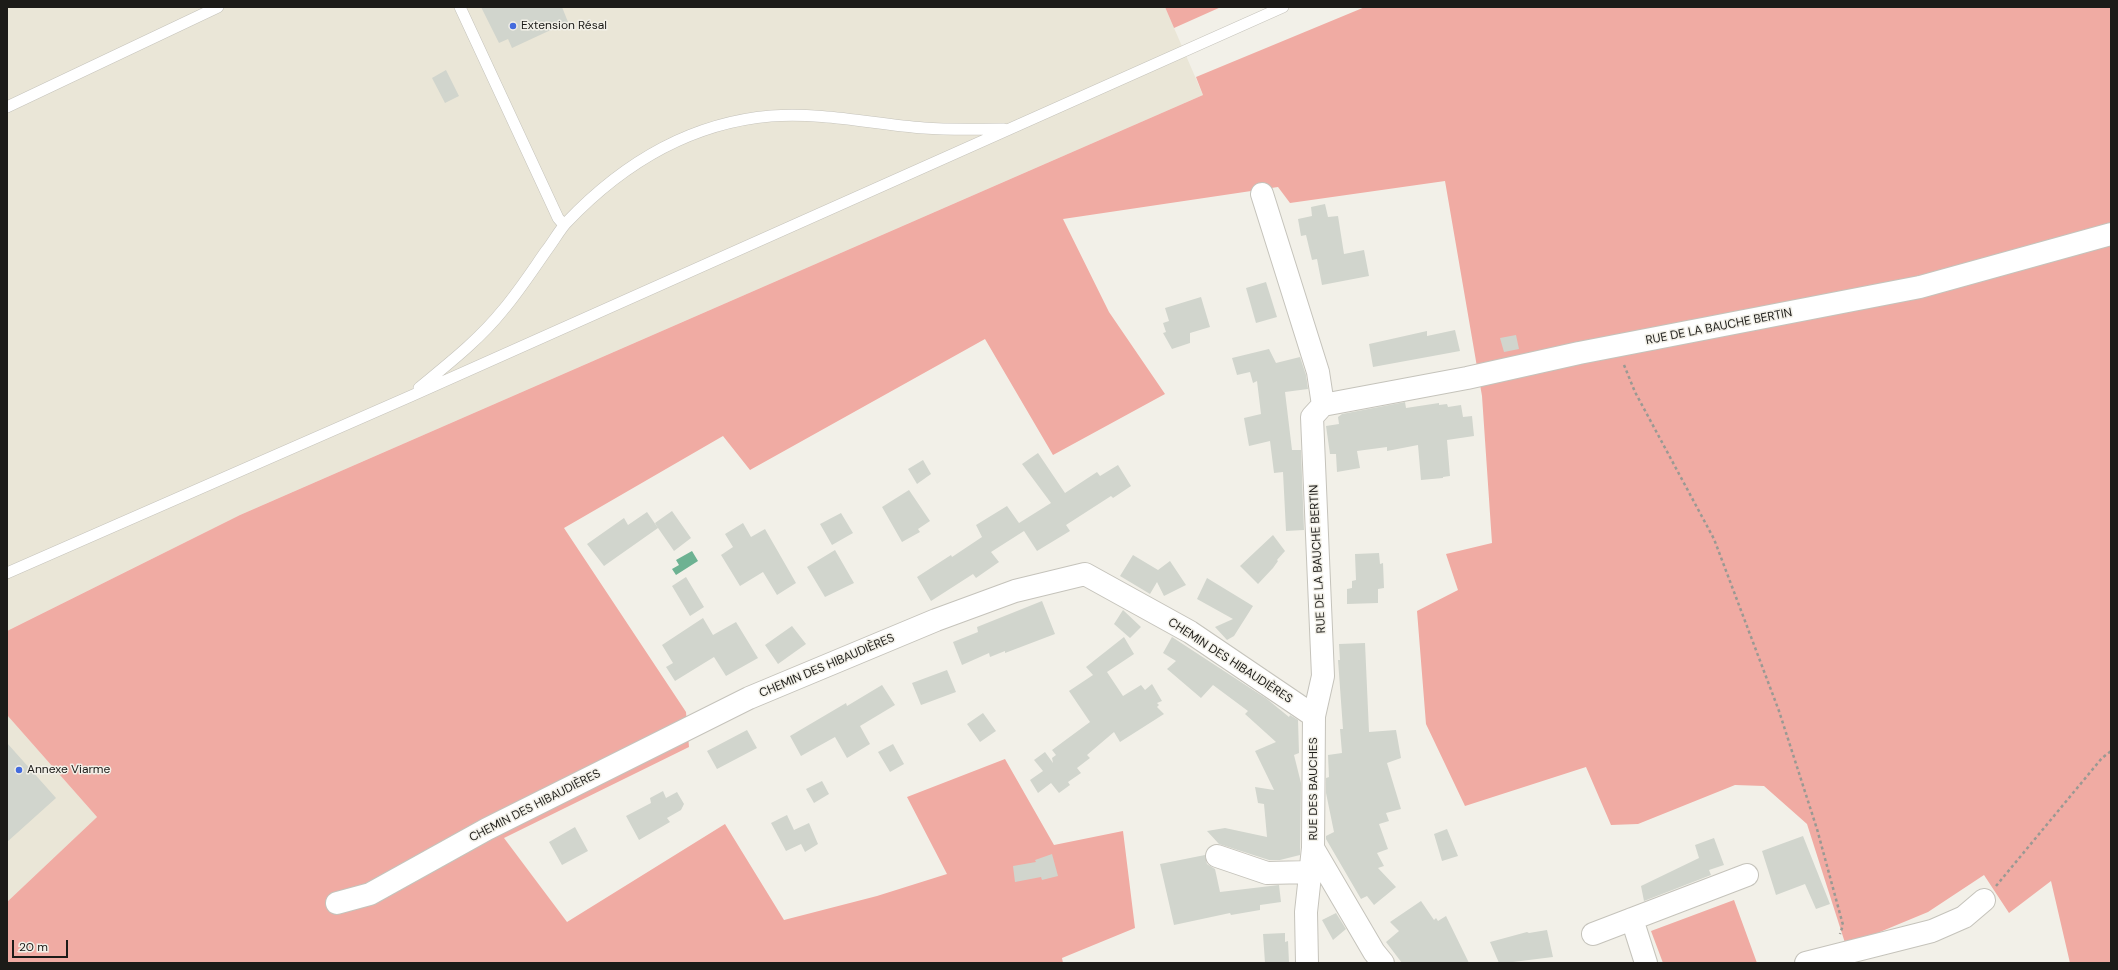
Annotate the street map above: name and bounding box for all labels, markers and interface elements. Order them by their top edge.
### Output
place label: Extension Résal [521,19,607,33]
marker: Extension Résal [508,21,518,31]
street label: RUE DE LA BAUCHE BERTIN [1645,306,1793,348]
street label: RUE DE LA BAUCHE BERTIN [1307,484,1329,634]
street label: CHEMIN DES HIBAUDIÈRES [1165,615,1295,707]
street label: CHEMIN DES HIBAUDIÈRES [757,631,897,701]
street label: RUE DES BAUCHES [1307,737,1321,841]
place label: Annexe Viarme [27,763,110,777]
marker: Annexe Viarme [14,765,24,775]
street label: CHEMIN DES HIBAUDIÈRES [467,767,603,845]
scale bar [14,932,70,958]
text: 20 m [19,939,48,955]

